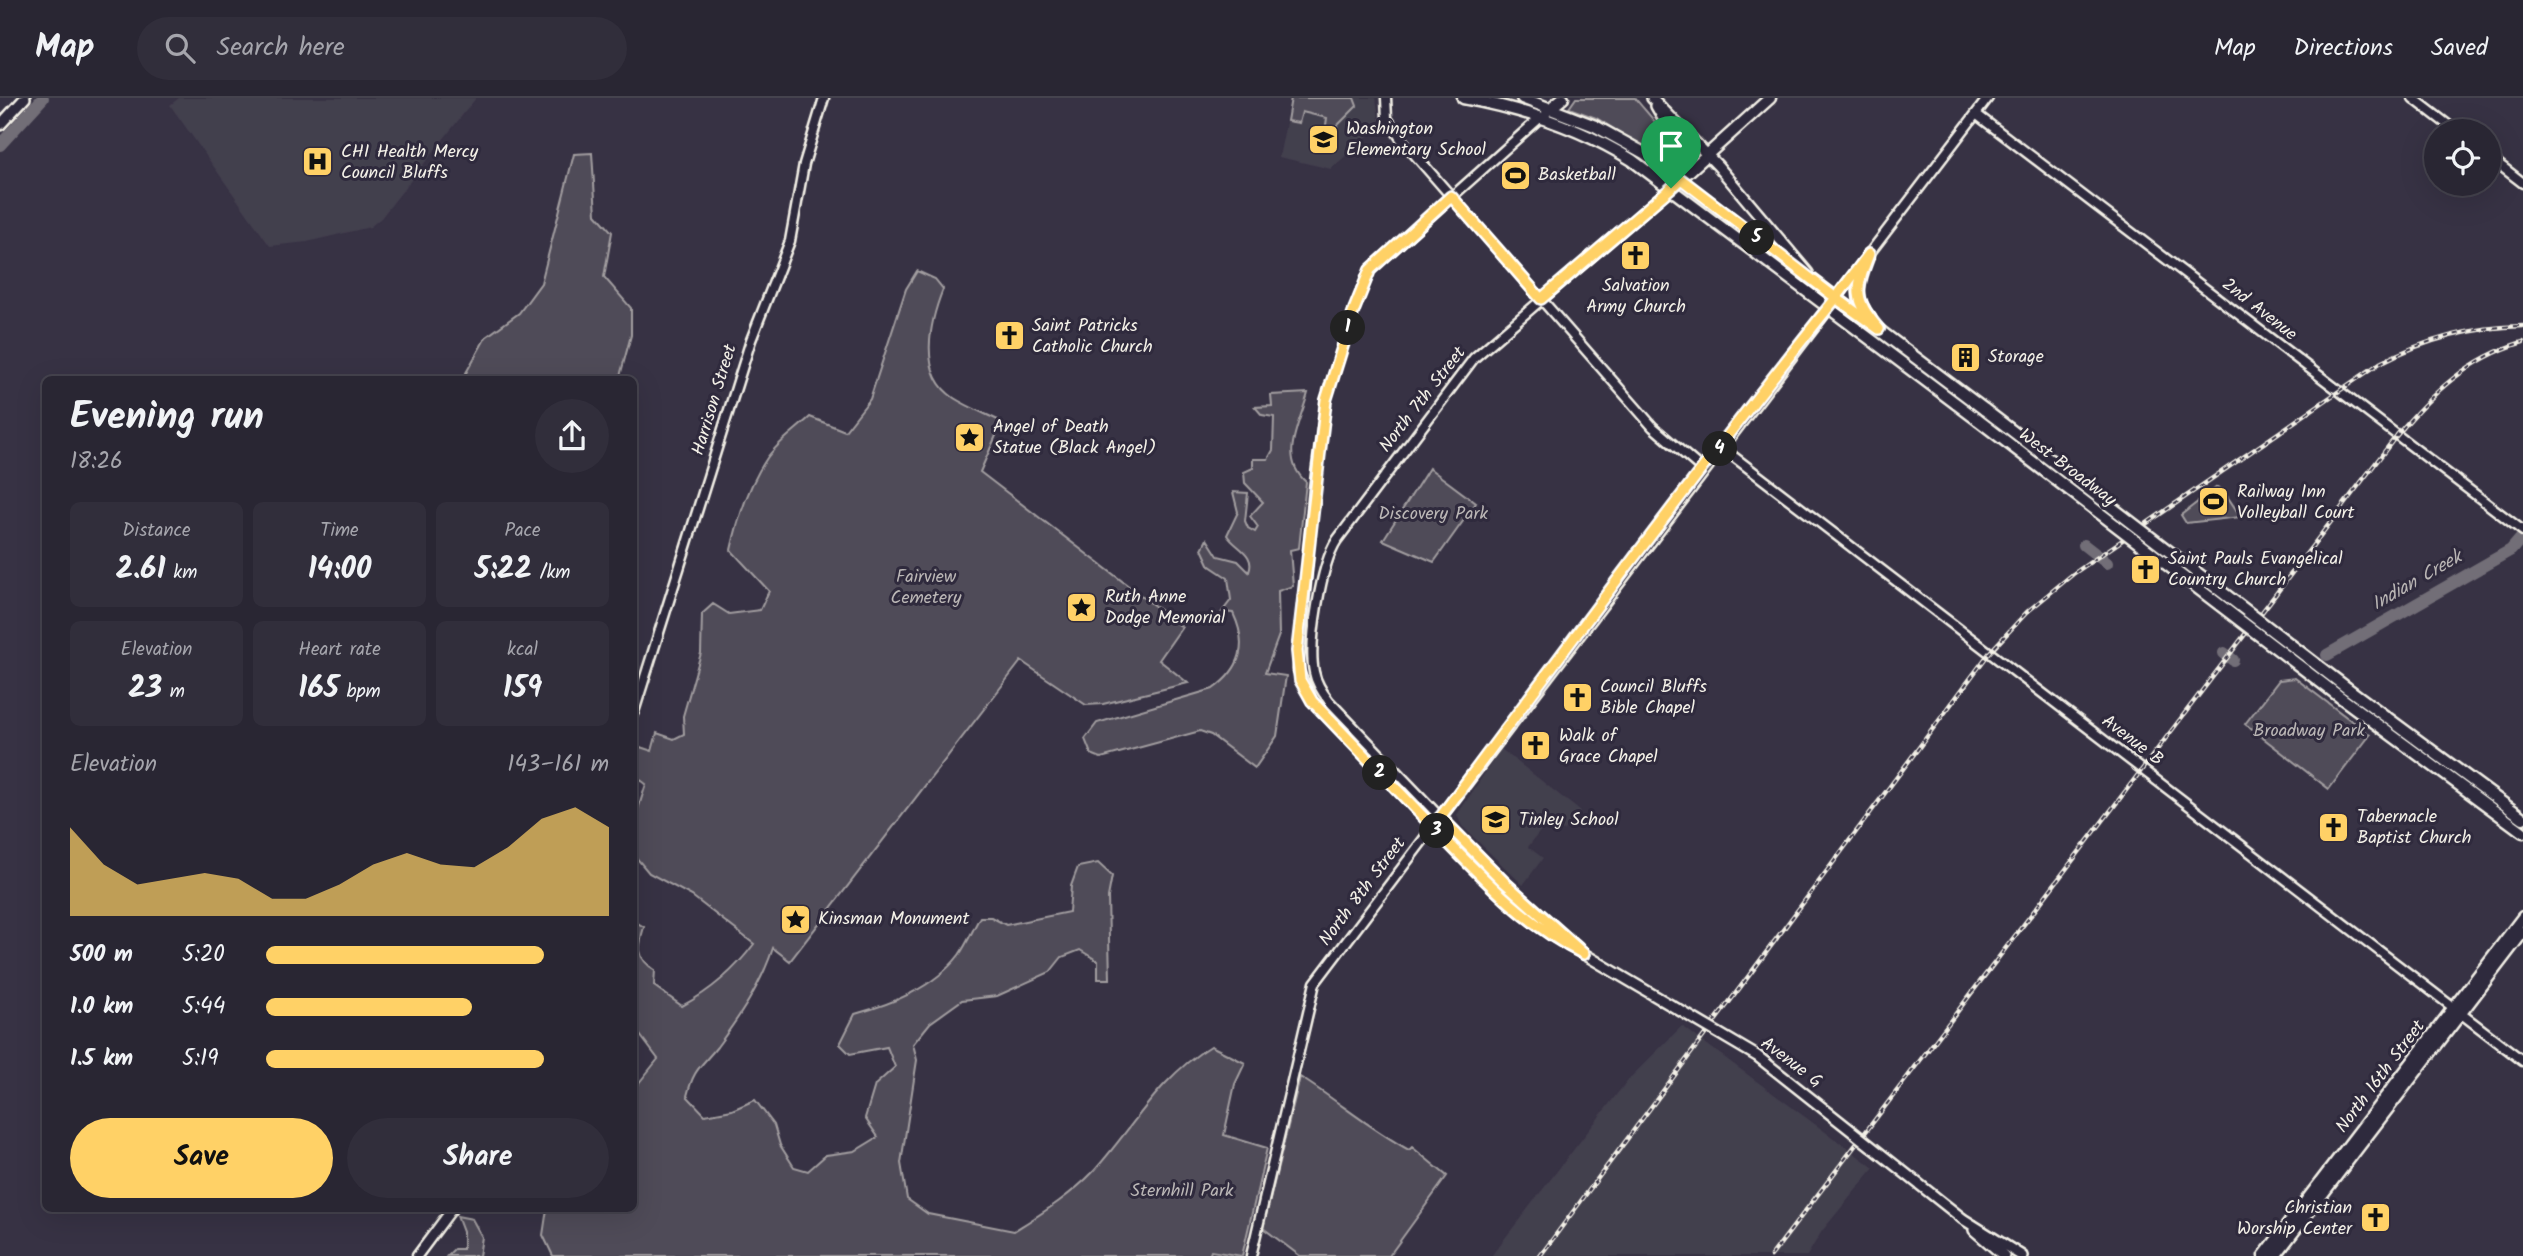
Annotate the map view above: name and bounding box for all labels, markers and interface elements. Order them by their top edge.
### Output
search box [137,17,627,80]
text: Map [35,22,95,75]
text: Search here [217,27,345,69]
icon: search [161,29,199,67]
text: Map [2214,29,2256,68]
text: Directions [2294,29,2393,68]
text: Saved [2431,29,2488,68]
place label: Washington Elementary School [1346,115,1487,165]
pin [1641,116,1701,188]
map controls [2424,119,2501,196]
button: locate [2424,119,2501,196]
school or university icon: Washington Elementary School [1306,122,1340,156]
icon: arrive [1652,127,1690,165]
place label: CHI Health Mercy Council Bluffs [341,138,479,188]
hospital icon: CHI Health Mercy Council Bluffs [301,145,335,179]
sports icon: Basketball [1498,158,1532,192]
place label: Basketball [1538,161,1616,190]
pin: 5 [1740,220,1774,256]
text: 5 [1752,222,1761,252]
church icon: Salvation Army Church [1619,239,1653,273]
street label: 2nd Avenue [2215,271,2303,349]
place label: Salvation Army Church [1586,272,1686,322]
pin: 1 [1330,310,1366,345]
place label: Saint Patricks Catholic Church [1032,312,1153,362]
text: 1 [1345,312,1350,342]
church icon: Saint Patricks Catholic Church [992,319,1026,353]
street label: Harrison Street [684,340,746,459]
street label: North 7th Street [1372,340,1474,459]
building icon: Storage [1948,340,1982,374]
place label: Storage [1988,343,2044,372]
text: Evening run [70,388,264,448]
button: share [535,399,609,473]
place label: Angel of Death Statue (Black Angel) [993,413,1156,463]
place icon: Angel of Death Statue (Black Angel) [953,420,987,454]
street label: West Broadway [2012,422,2123,515]
pin: 4 [1702,432,1738,466]
text: 4 [1714,433,1725,463]
text: 18:26 [70,444,123,480]
place label: Railway Inn Volleyball Court [2237,478,2356,528]
sports icon: Railway Inn Volleyball Court [2197,485,2231,519]
park label: Discovery Park [1378,500,1488,529]
text: Distance [122,516,191,546]
text: Time [320,516,359,546]
text: Pace [504,516,541,546]
water label: Indian Creek [2366,541,2471,619]
place label: Saint Pauls Evangelical Country Church [2168,545,2343,595]
text: 2.61 [116,546,166,594]
text: 14:00 [308,546,371,594]
text: 5:22 [475,546,532,594]
church icon: Saint Pauls Evangelical Country Church [2128,552,2162,586]
text: km [166,558,197,588]
text: /km [532,558,570,588]
park label: Fairview Cemetery [891,563,962,613]
place label: Ruth Anne Dodge Memorial [1105,583,1226,633]
place icon: Ruth Anne Dodge Memorial [1065,590,1099,624]
text: Elevation [121,635,192,665]
text: Heart rate [298,635,381,665]
text: kcal [507,635,538,665]
text: 23 [128,665,162,713]
text: 165 [298,665,339,713]
text: 159 [503,665,542,713]
place label: Council Bluffs Bible Chapel [1600,673,1707,723]
text: m [162,677,185,707]
text: bpm [339,677,381,707]
church icon: Council Bluffs Bible Chapel [1560,680,1594,714]
street label: Avenue B [2095,708,2169,774]
park label: Broadway Park [2253,717,2365,746]
place label: Walk of Grace Chapel [1559,722,1658,772]
church icon: Walk of Grace Chapel [1519,729,1553,763]
text: Elevation [70,747,157,783]
text: 143–161 m [507,747,609,783]
pin: 2 [1362,756,1398,790]
text: 2 [1374,757,1385,787]
school or university icon: Tinley School [1479,803,1513,837]
place label: Tabernacle Baptist Church [2357,803,2471,853]
place label: Tinley School [1519,806,1619,835]
church icon: Tabernacle Baptist Church [2317,810,2351,844]
pin: 3 [1420,814,1454,848]
text: 3 [1431,815,1442,845]
street label: North 8th Street [1312,830,1414,953]
place icon: Kinsman Monument [778,902,812,936]
place label: Kinsman Monument [818,905,970,934]
text: 500 m [70,937,133,973]
text: 5:20 [182,937,225,973]
text: 1.0 km [70,989,133,1025]
text: 5:44 [182,989,225,1025]
street label: North 16th Street [2329,1013,2434,1140]
street label: Avenue G [1754,1030,1828,1096]
text: 1.5 km [70,1041,133,1077]
text: 5:19 [182,1041,218,1077]
button: Save [70,1118,333,1198]
button: Share [347,1118,609,1198]
park label: Sternhill Park [1131,1177,1234,1206]
place label: Christian Worship Center [2237,1194,2353,1244]
church icon: Christian Worship Center [2358,1201,2392,1235]

